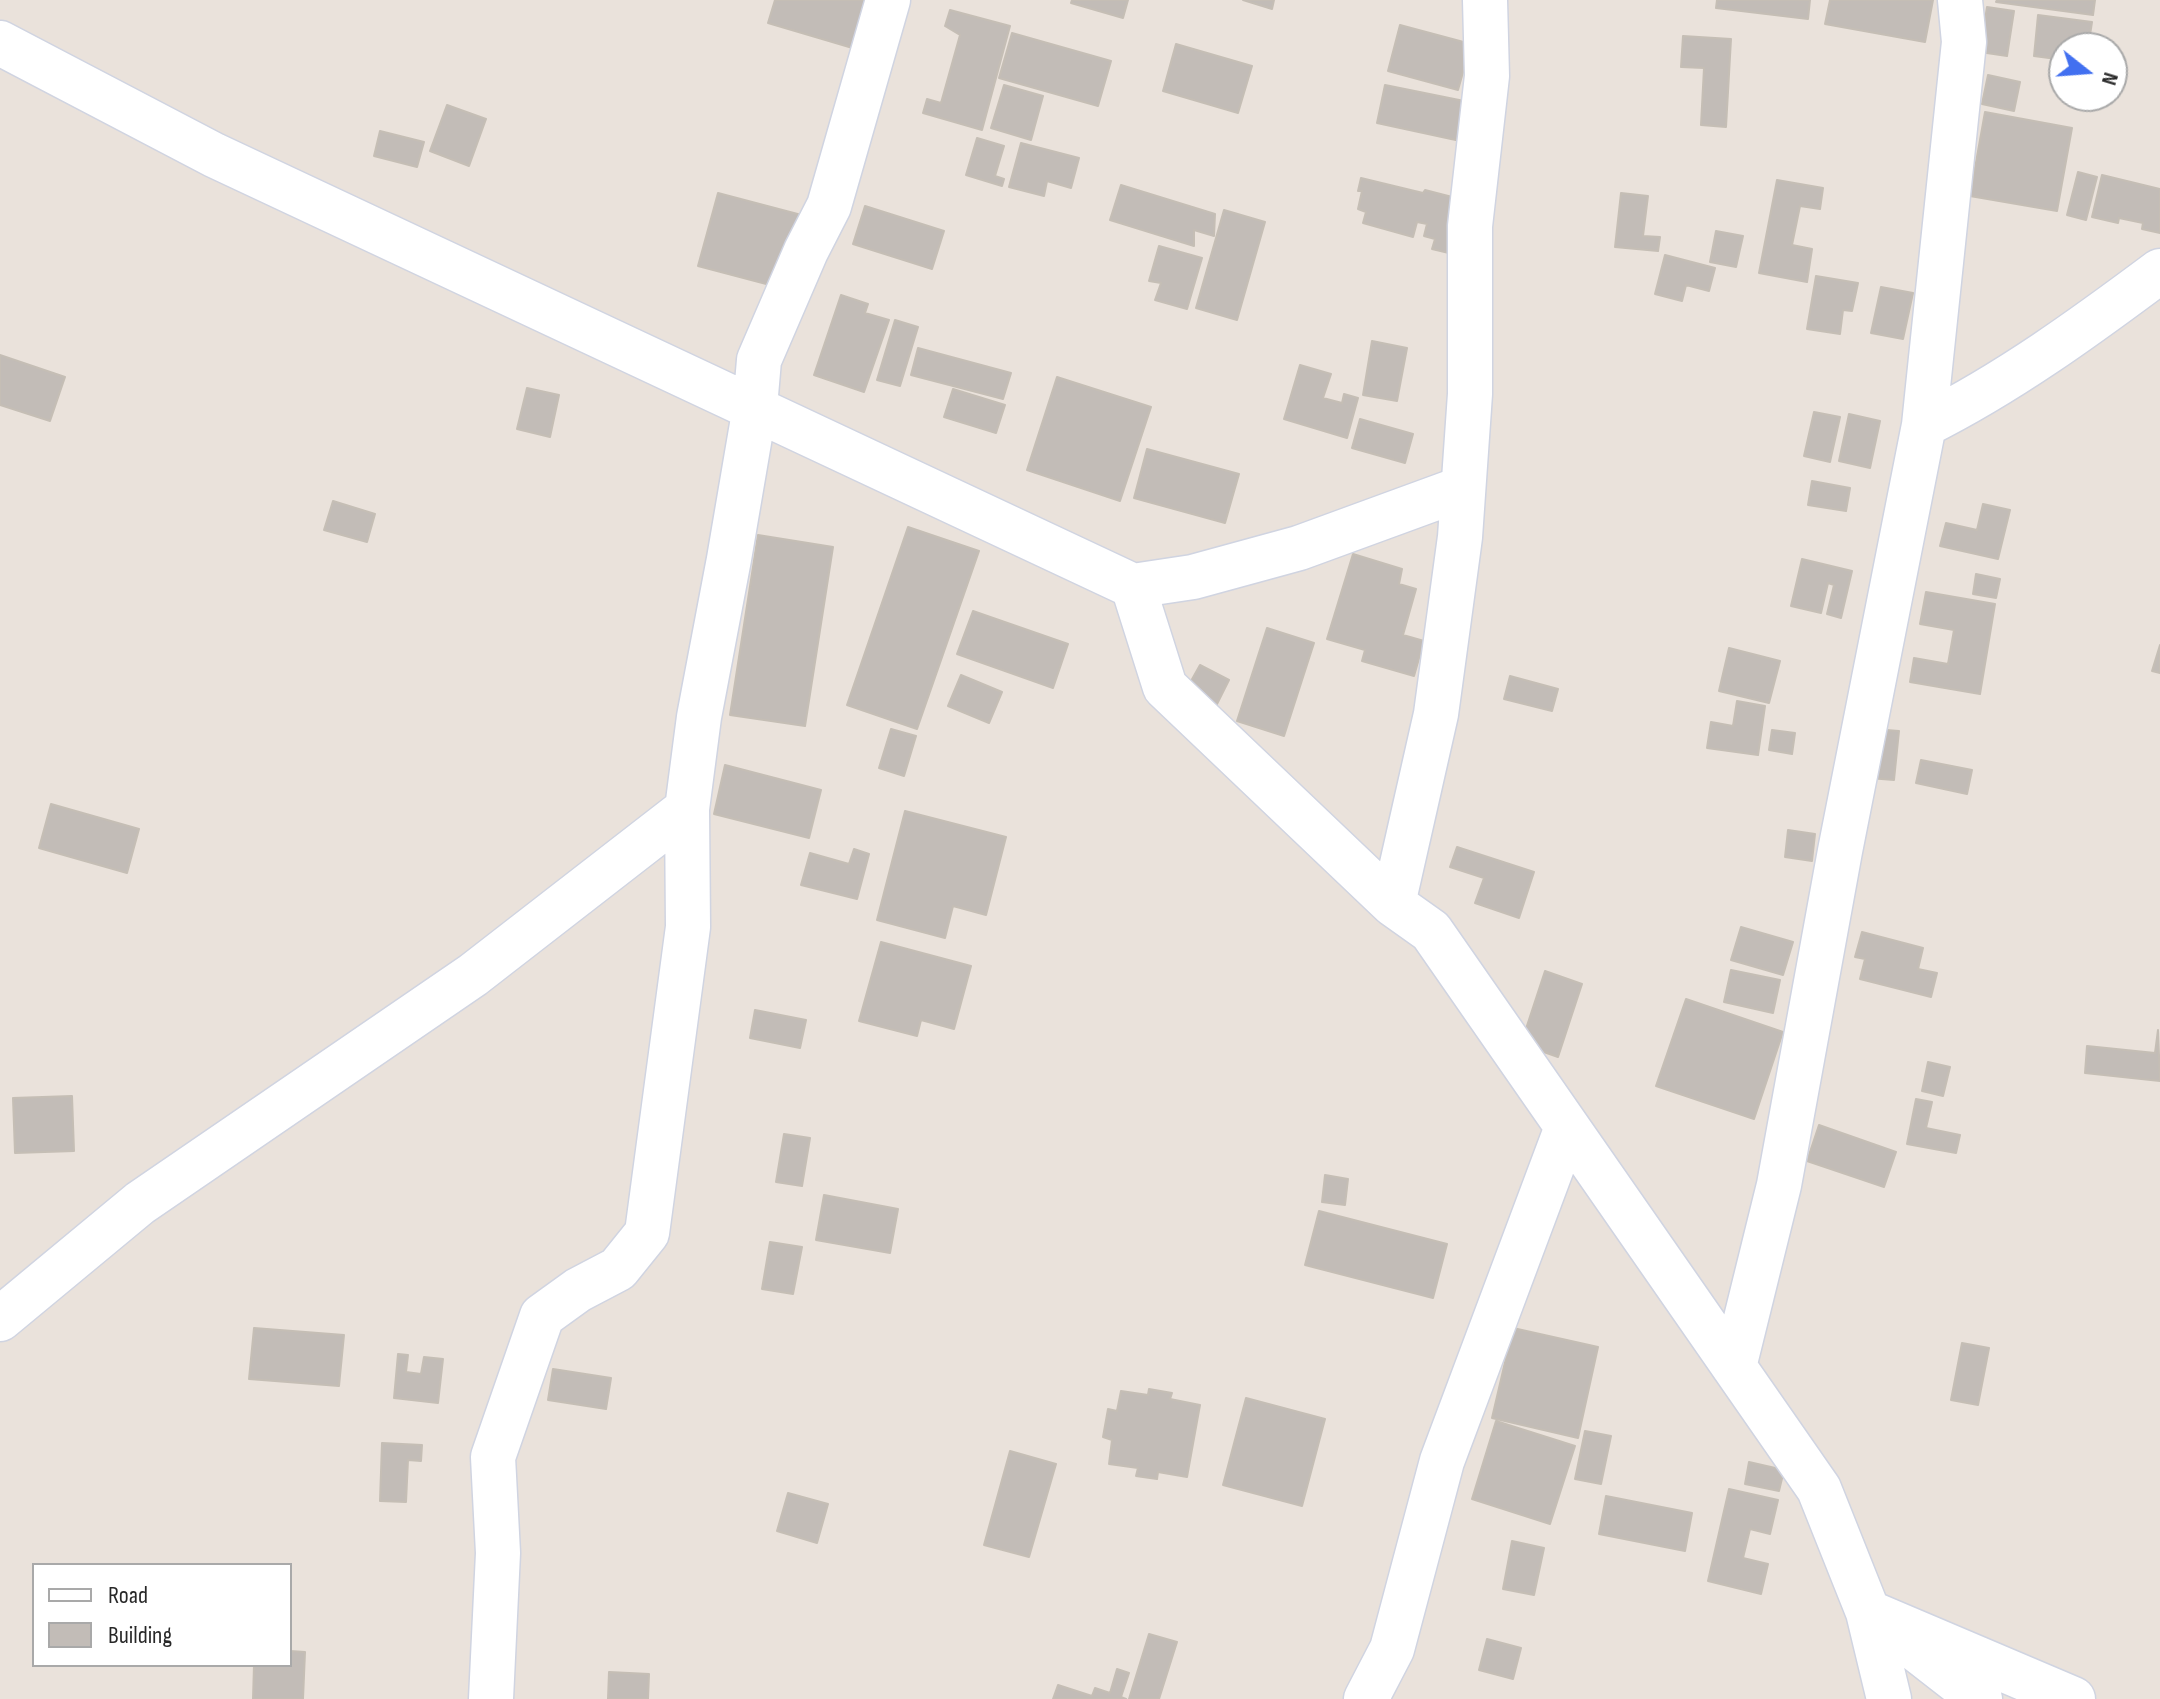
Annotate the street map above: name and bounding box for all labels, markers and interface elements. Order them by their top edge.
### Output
north arrow [2048,32,2128,112]
text: N [2095,69,2124,88]
legend [32,1563,292,1667]
text: Road [108,1581,148,1610]
text: Building [108,1621,172,1650]

